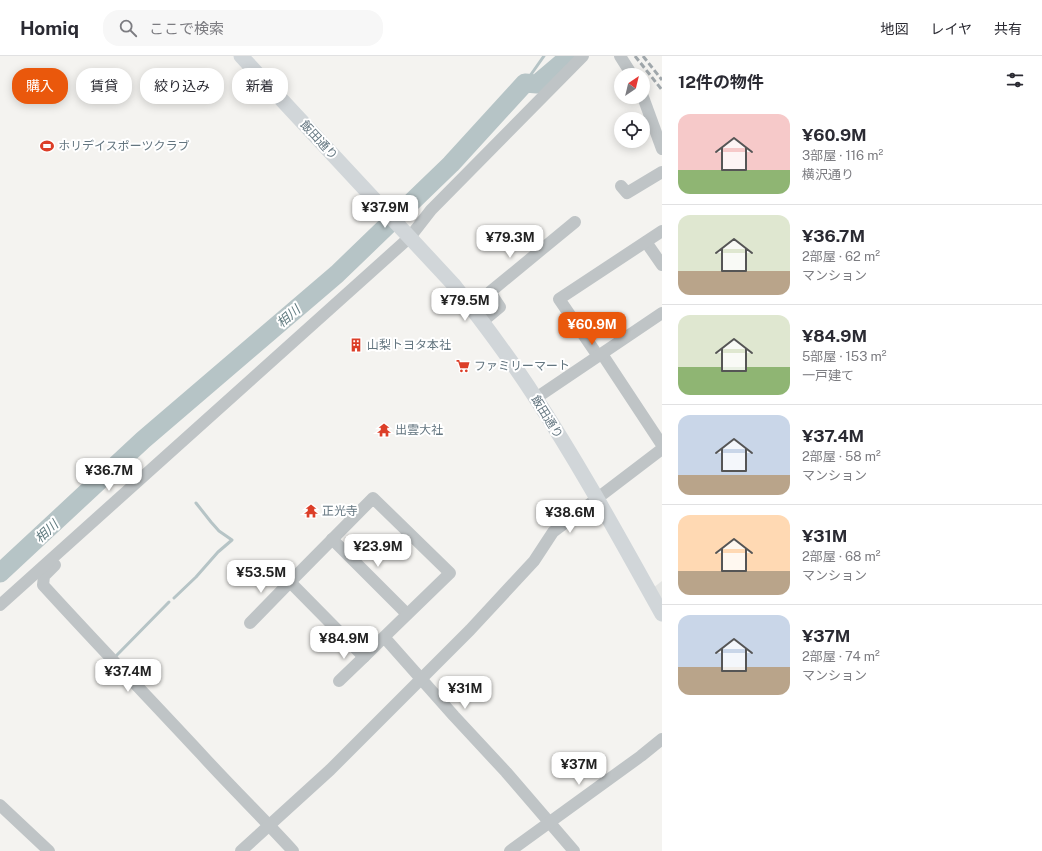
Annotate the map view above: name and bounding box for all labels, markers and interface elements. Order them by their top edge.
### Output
search box [103,10,383,46]
text: Homiq [20,17,79,39]
icon: search [117,17,139,39]
text: ここで検索 [149,20,224,37]
text: 地図 [880,21,908,37]
text: レイヤ [930,21,972,37]
text: 共有 [994,21,1022,37]
chip: 購入 [12,68,68,104]
chip: 賃貸 [76,68,132,104]
chip: 絞り込み [140,68,224,104]
chip: 新着 [232,68,288,104]
north arrow [614,68,650,104]
map controls [614,68,650,148]
icon: filters [1004,69,1026,91]
text: 12件の物件 [678,72,764,92]
button: locate [614,112,650,148]
street label: 飯田通り [298,118,340,162]
text: ¥60.9M [802,125,867,145]
icon: home [710,130,758,178]
sports icon: ホリデイスポーツクラブ [39,138,55,154]
place label: ホリデイスポーツクラブ [58,139,189,153]
text: 3部屋 · 116 m² [802,148,883,163]
text: 横沢通り [802,167,854,182]
pin: ¥37.9M [352,195,418,229]
text: ¥37.9M [361,200,409,215]
pin: ¥79.3M [477,225,543,259]
text: ¥36.7M [802,226,865,246]
text: ¥79.3M [485,230,535,245]
icon: home [710,231,758,279]
text: 2部屋 · 62 m² [802,249,880,264]
text: マンション [802,268,867,283]
pin: ¥79.5M [432,288,498,322]
text: ¥79.5M [440,293,490,308]
water label: 相川 [274,301,305,331]
pin: ¥60.9M [559,312,625,346]
text: ¥60.9M [567,317,617,332]
text: ¥84.9M [802,326,867,346]
icon: home [710,331,758,379]
building icon: 山梨トヨタ本社 [348,337,364,353]
place label: 山梨トヨタ本社 [367,338,451,352]
text: 5部屋 · 153 m² [802,349,887,364]
supermarket icon: ファミリーマート [455,358,471,374]
place label: ファミリーマート [474,359,570,373]
text: 一戸建て [802,368,854,383]
street label: 飯田通り [528,393,566,441]
temple icon: 出雲大社 [376,422,392,438]
place label: 出雲大社 [395,423,443,437]
text: ¥37.4M [802,426,864,446]
icon: home [710,431,758,479]
text: 2部屋 · 58 m² [802,449,881,464]
pin: ¥36.7M [76,458,142,492]
text: ¥36.7M [85,463,133,478]
text: マンション [802,468,867,483]
pin: ¥38.6M [537,500,603,534]
temple icon: 正光寺 [303,503,319,519]
place label: 正光寺 [322,504,358,518]
text: ¥38.6M [545,505,595,520]
water label: 相川 [32,516,62,546]
text: ¥31M [802,526,847,546]
icon: home [710,531,758,579]
pin: ¥23.9M [345,534,411,568]
text: ¥23.9M [353,539,403,554]
text: 2部屋 · 68 m² [802,549,881,564]
pin: ¥53.5M [228,560,294,594]
text: ¥53.5M [236,565,286,580]
text: マンション [802,568,867,583]
pin: ¥84.9M [311,626,377,660]
text: ¥37M [802,626,850,646]
text: ¥84.9M [319,631,369,646]
icon: home [710,631,758,679]
text: 2部屋 · 74 m² [802,649,880,664]
pin: ¥37.4M [95,659,161,693]
text: ¥37.4M [104,664,152,679]
text: マンション [802,668,867,683]
pin: ¥31M [441,676,489,710]
text: ¥31M [448,681,482,696]
pin: ¥37M [555,752,603,786]
text: ¥37M [560,757,598,772]

